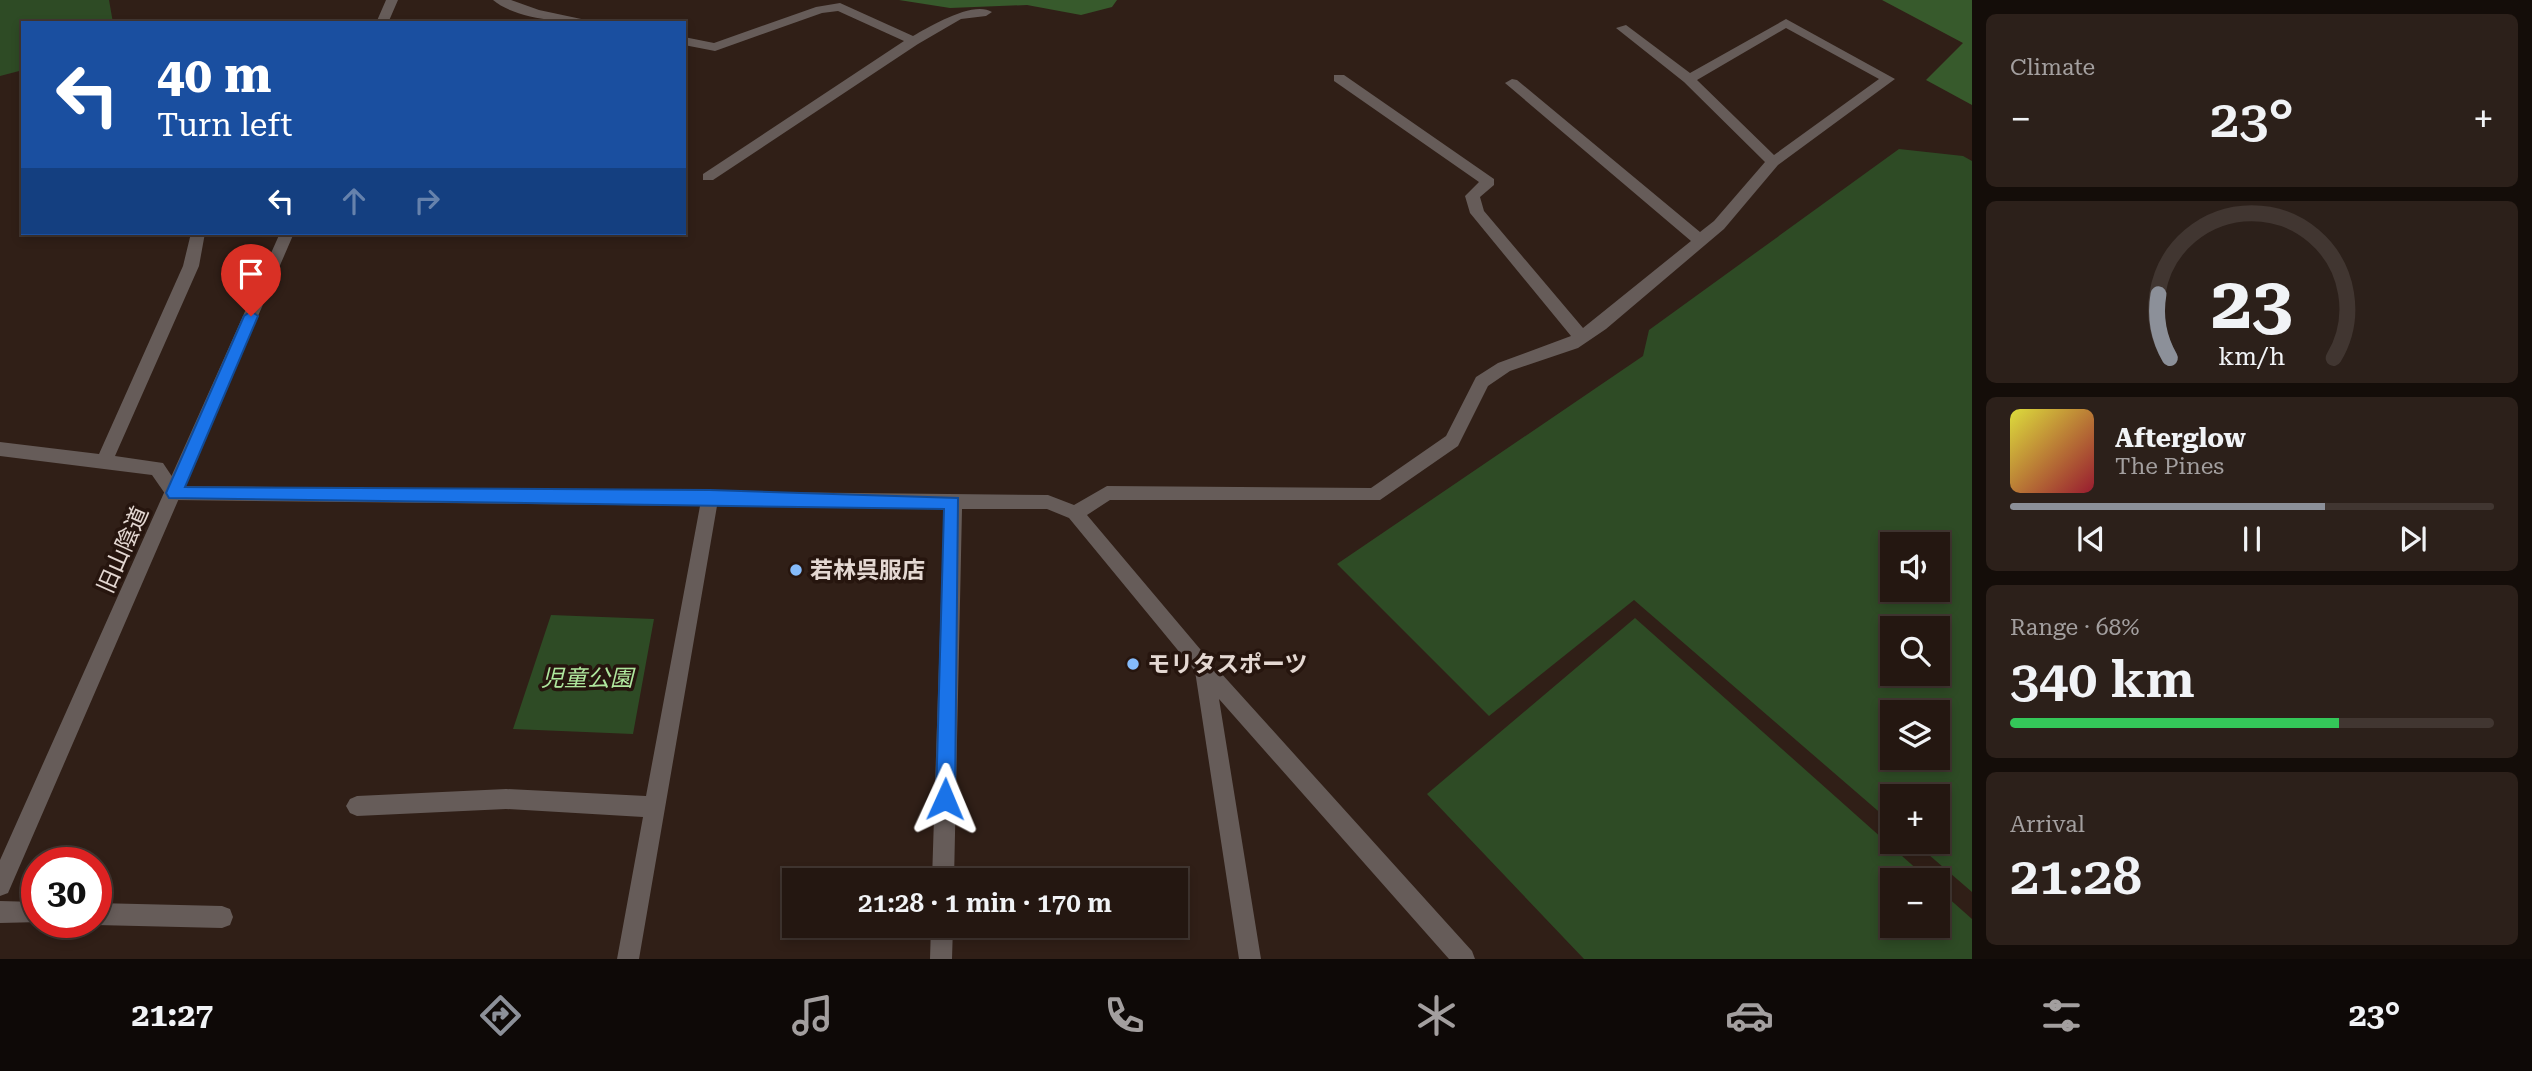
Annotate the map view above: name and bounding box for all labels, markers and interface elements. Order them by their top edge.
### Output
text: 40 m [157,47,272,104]
icon: left [42,49,133,140]
text: Climate [2010,54,2095,81]
text: 23° [2210,89,2294,150]
text: − [2010,97,2031,141]
text: + [2473,97,2494,141]
text: Turn left [157,106,292,144]
icon: left [262,182,300,220]
icon: ahead [335,182,373,220]
icon: right [408,182,446,220]
pin [221,244,281,316]
icon: arrive [232,255,270,293]
text: 23 [2211,262,2293,347]
text: km/h [2219,342,2285,371]
text: Afterglow [2115,423,2246,453]
text: The Pines [2115,453,2224,480]
street label: 旧山陰道 [92,502,154,598]
icon: previous [2072,520,2110,558]
icon: pause [2233,520,2271,558]
icon: next [2394,520,2432,558]
map controls [1880,532,1950,938]
button: sound [1880,532,1950,602]
place label: 若林呉服店 [810,557,925,584]
marker: 若林呉服店 [788,562,804,578]
text: Range · 68% [2010,614,2139,641]
button: search [1880,616,1950,686]
text: 340 km [2010,649,2195,710]
place label: モリタスポーツ [1147,651,1308,678]
marker: モリタスポーツ [1125,656,1141,672]
park label: 児童公園 [541,665,636,692]
button: layers [1880,700,1950,770]
position arrow [908,762,982,836]
button: + [1880,784,1950,854]
text: Arrival [2010,811,2085,838]
text: 21:28 [2010,846,2142,907]
speed limit sign: 30 [21,847,112,938]
button: − [1880,868,1950,938]
text: 21:28 · 1 min · 170 m [858,888,1112,918]
icon: directions [476,991,525,1040]
icon: music [788,991,837,1040]
icon: phone [1100,991,1149,1040]
icon: climate [1412,991,1461,1040]
icon: car [1725,991,1774,1040]
icon: filters [2037,991,2086,1040]
text: 21:27 [132,996,213,1034]
text: 23° [2349,996,2400,1034]

